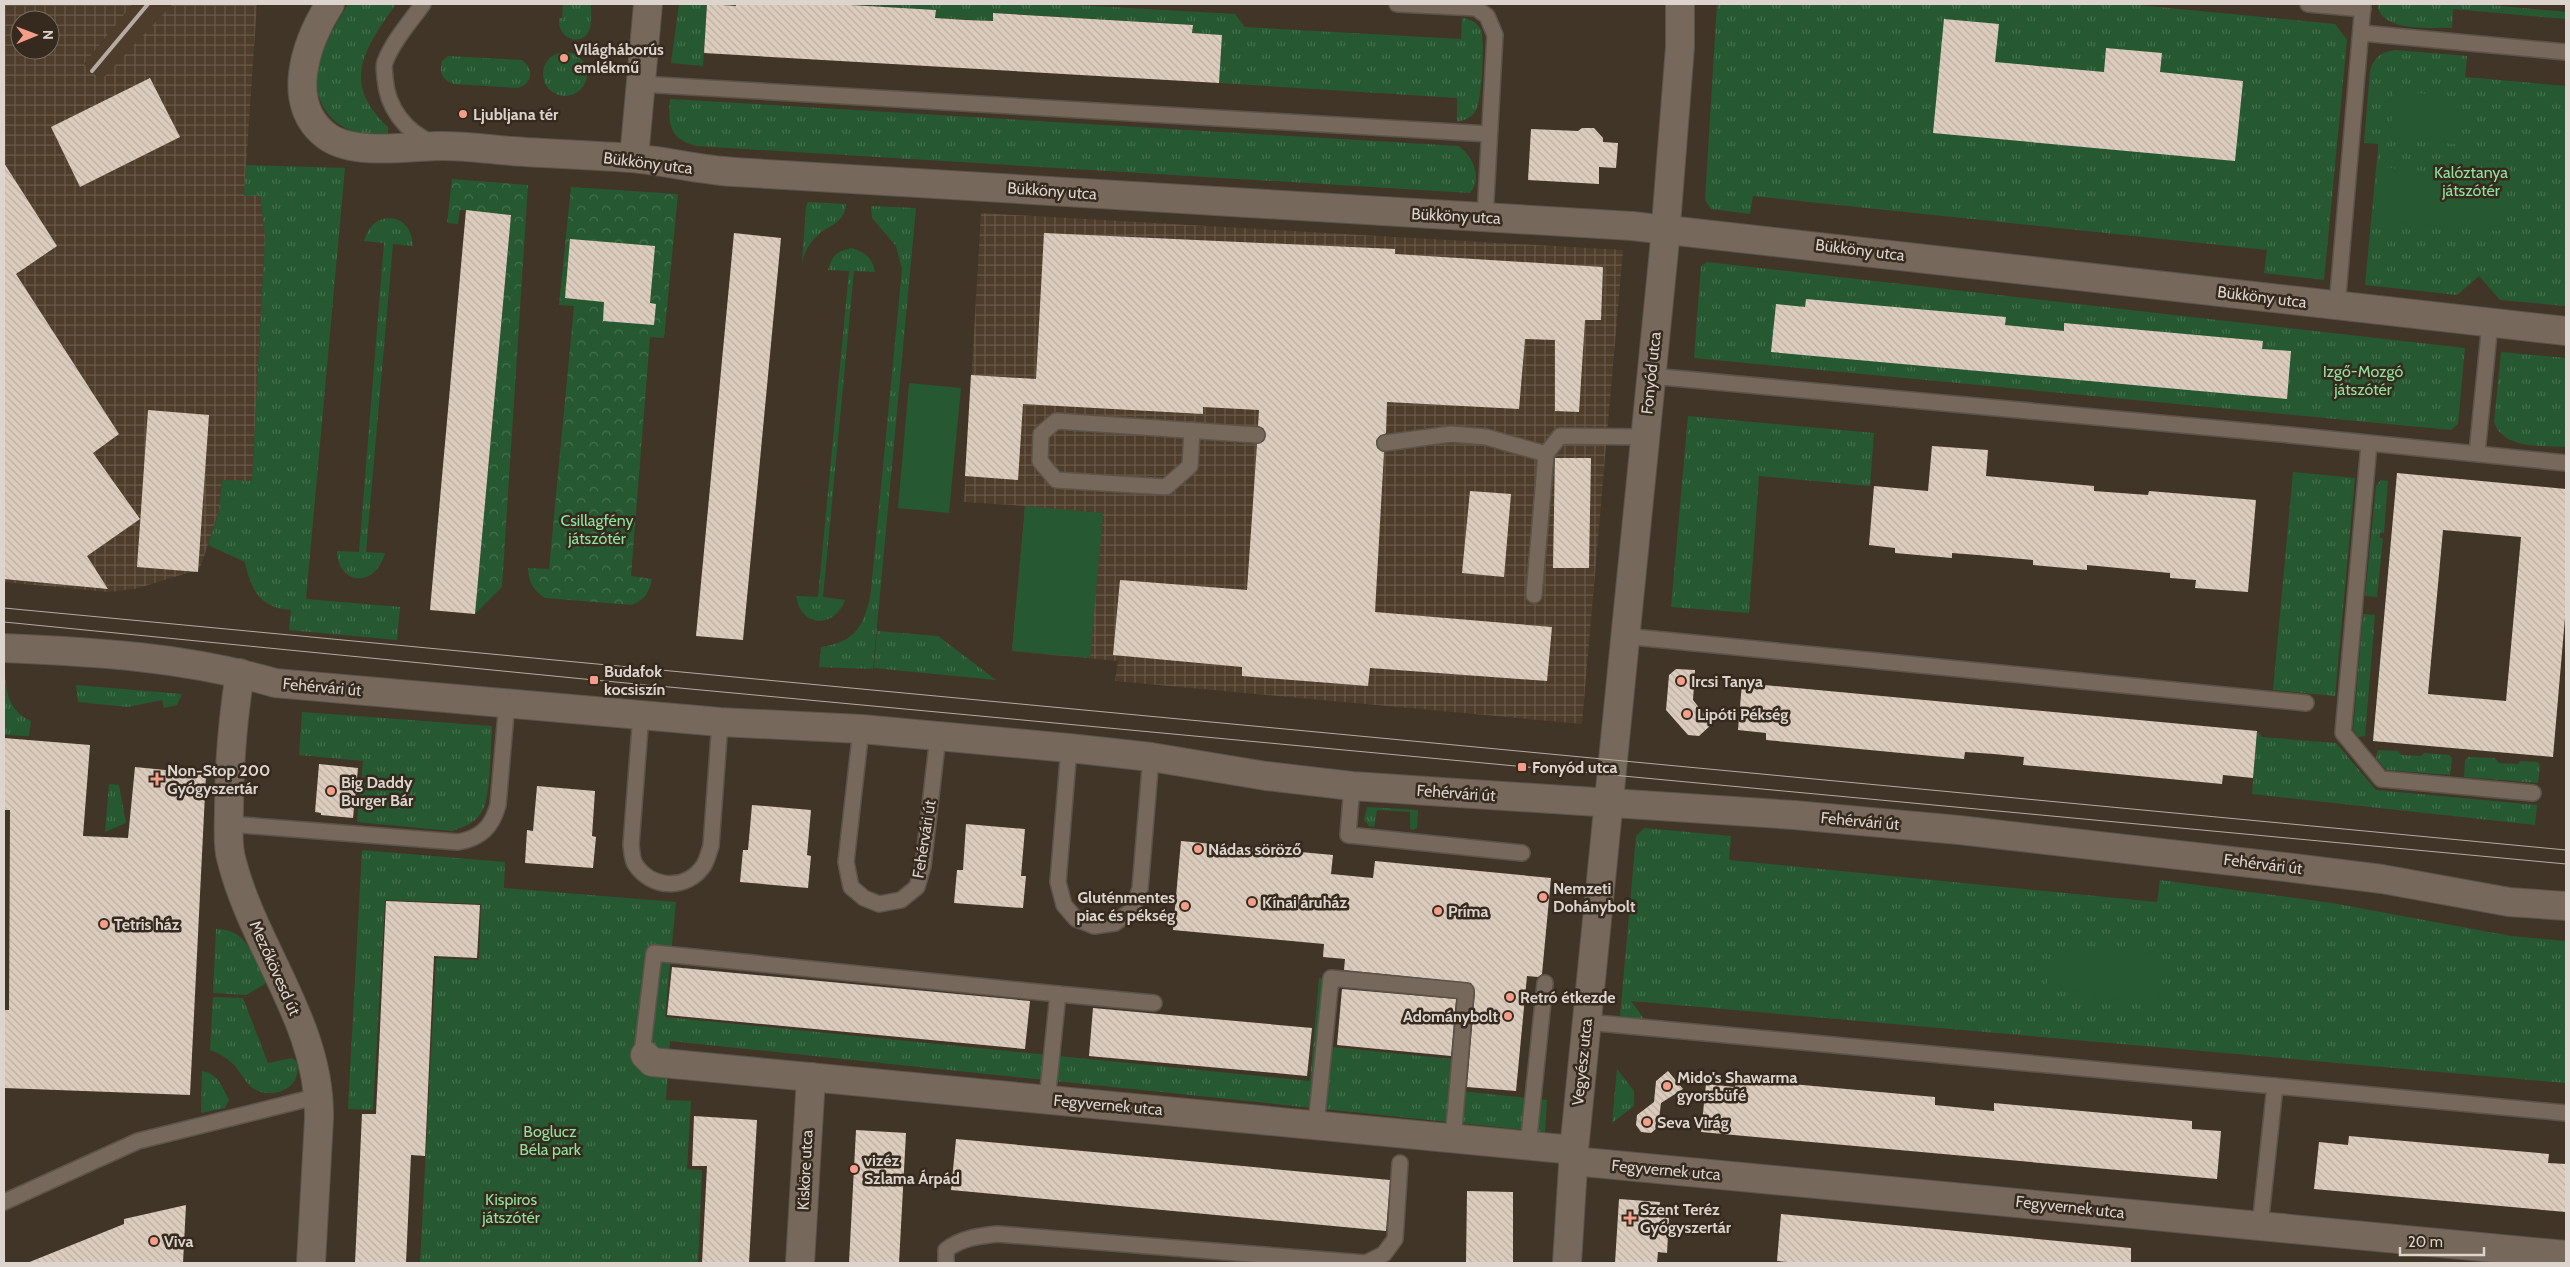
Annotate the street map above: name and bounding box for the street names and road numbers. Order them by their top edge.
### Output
street label: Bükköny utca [602,148,694,178]
street label: Bükköny utca [1007,178,1098,204]
street label: Bükköny utca [1411,204,1502,228]
street label: Bükköny utca [1814,235,1906,265]
street label: Bükköny utca [2216,282,2308,312]
street label: Fonyód utca [1637,330,1665,415]
street label: Fehérvári út [282,674,363,700]
street label: Fehérvári út [1416,781,1497,805]
street label: Fehérvári út [908,798,940,880]
street label: Fehérvári út [1820,808,1901,834]
street label: Fehérvári út [2223,850,2304,878]
street label: Mezőkövesd út [246,918,305,1019]
street label: Vegyész utca [1568,1017,1596,1107]
street label: Fegyvernek utca [1053,1091,1164,1119]
street label: Kisköre utca [793,1129,817,1211]
street label: Fegyvernek utca [1611,1156,1722,1184]
street label: Fegyvernek utca [2015,1192,2126,1222]

